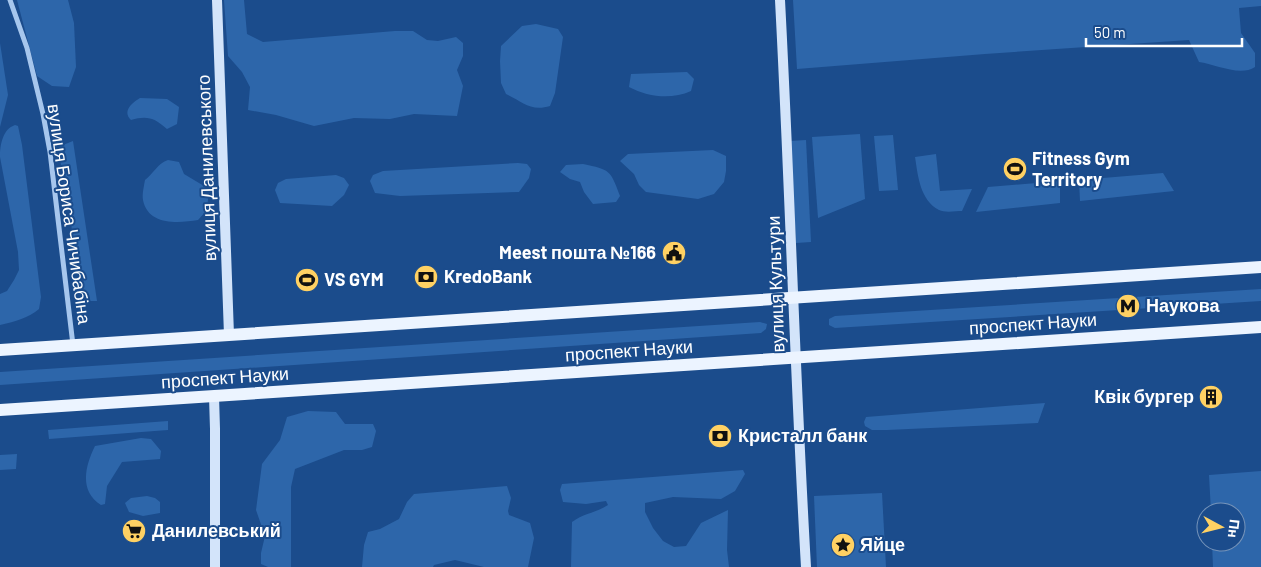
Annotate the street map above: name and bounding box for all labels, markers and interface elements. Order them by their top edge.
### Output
scale bar [1086,15,1242,47]
text: 50 m [1094,23,1126,41]
street label: вулиця Данилевського [192,74,220,262]
street label: вулиця Бориса Чичибабіна [44,102,96,326]
place label: Fitness Gym Territory [1032,147,1130,190]
sports icon: Fitness Gym Territory [1002,156,1028,182]
street label: вулиця Культури [762,215,788,353]
public building icon: Meest пошта №166 [661,240,687,266]
place label: Meest пошта №166 [499,241,656,263]
bank icon: KredoBank [413,264,439,290]
place label: KredoBank [444,265,532,287]
sports icon: VS GYM [294,267,320,293]
place label: VS GYM [324,268,384,290]
metro station icon: Наукова [1115,293,1141,319]
place label: Наукова [1146,294,1221,316]
street label: проспект Науки [968,308,1098,338]
street label: проспект Науки [564,335,694,365]
street label: проспект Науки [160,362,290,392]
building icon: Квік бургер [1198,384,1224,410]
place label: Квік бургер [1094,385,1194,407]
bank icon: Кристалл банк [707,423,733,449]
place label: Кристалл банк [738,424,868,446]
north arrow [1196,502,1246,552]
supermarket icon: Данилевський [121,518,147,544]
text: Пн [1225,518,1244,539]
place label: Данилевський [152,519,281,541]
place icon: Яйце [830,532,856,558]
place label: Яйце [860,533,905,555]

